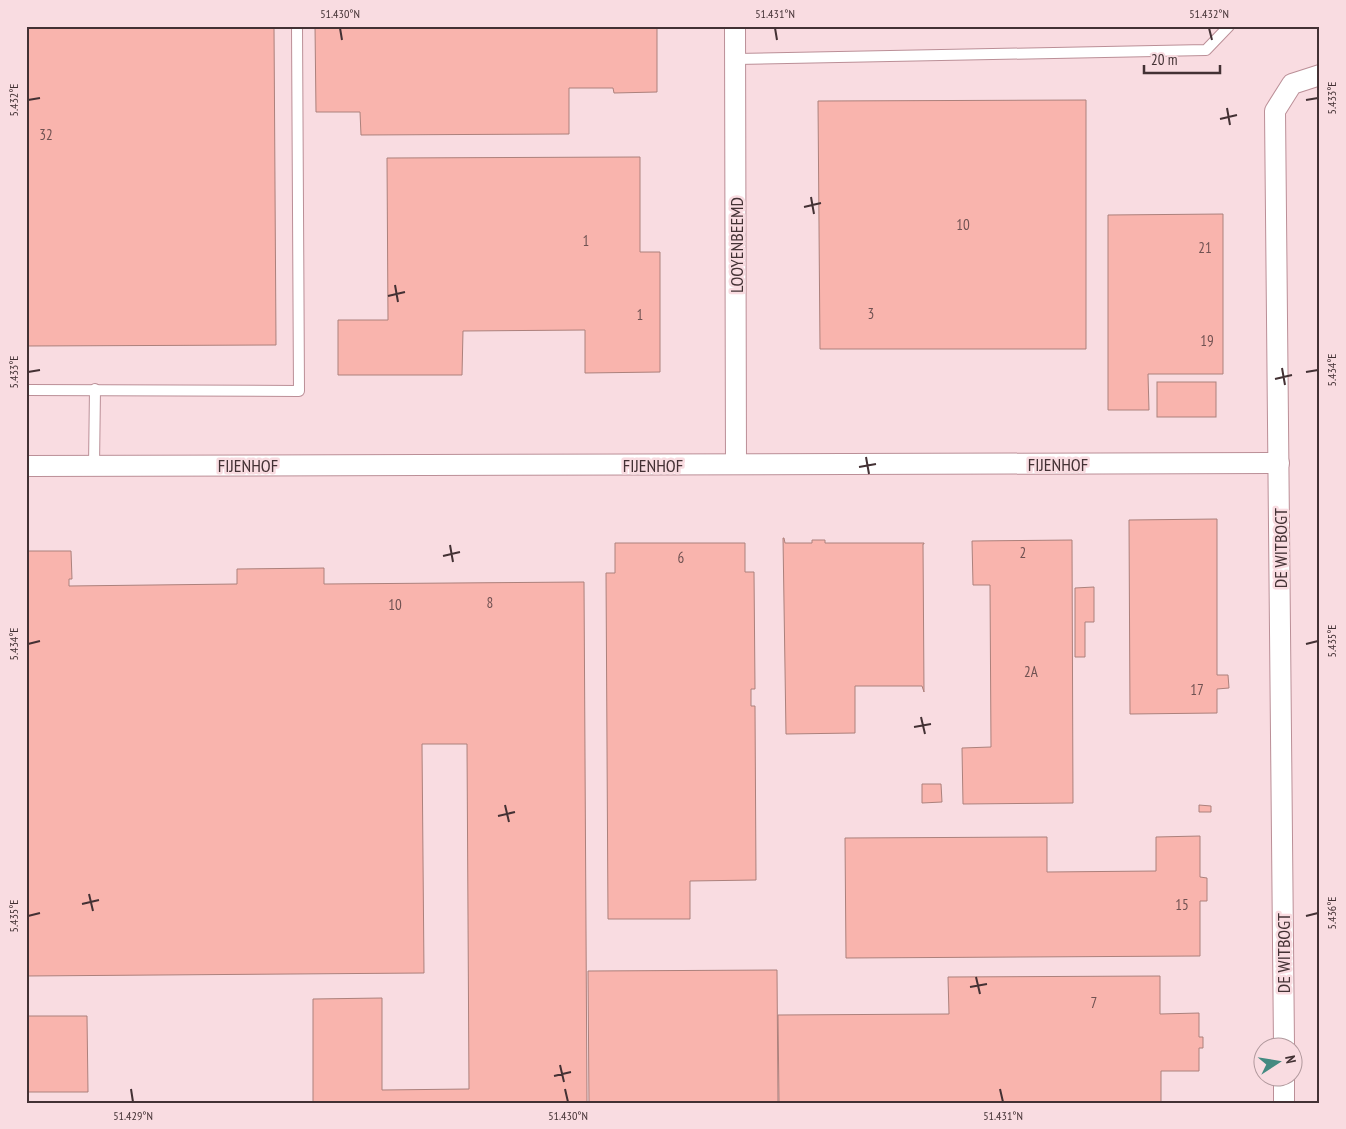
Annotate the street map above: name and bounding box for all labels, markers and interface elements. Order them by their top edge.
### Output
text: 51.430°N [320,6,360,21]
text: 51.431°N [755,6,795,21]
text: 51.432°N [1189,6,1229,21]
scale bar [1144,42,1220,74]
text: 20 m [1151,50,1177,69]
text: 5.433°E [1324,82,1339,115]
text: 5.432°E [6,84,21,117]
house number: 32 [39,125,53,144]
street label: LOOYENBEEMD [725,197,748,293]
house number: 10 [956,215,970,234]
house number: 1 [583,231,589,250]
house number: 21 [1198,238,1212,257]
house number: 3 [868,304,874,323]
house number: 1 [637,305,643,324]
house number: 19 [1200,331,1214,350]
text: 5.434°E [1324,354,1339,387]
text: 5.433°E [6,356,21,389]
street label: FIJENHOF [1028,453,1088,476]
street label: FIJENHOF [218,454,278,477]
street label: FIJENHOF [623,454,683,477]
street label: DE WITBOGT [1269,508,1292,588]
house number: 2 [1020,543,1026,562]
house number: 6 [678,548,685,567]
house number: 8 [487,593,493,612]
house number: 10 [388,595,402,614]
text: 5.435°E [1324,625,1339,658]
text: 5.434°E [6,628,21,661]
house number: 2A [1024,662,1039,681]
house number: 17 [1190,680,1204,699]
house number: 15 [1175,895,1189,914]
text: 5.436°E [1324,897,1339,930]
text: 5.435°E [6,900,21,933]
street label: DE WITBOGT [1272,913,1295,993]
house number: 7 [1091,993,1097,1012]
north arrow [1254,1036,1304,1086]
text: N [1281,1054,1300,1065]
text: 51.429°N [113,1108,153,1123]
text: 51.430°N [548,1108,588,1123]
text: 51.431°N [983,1108,1023,1123]

